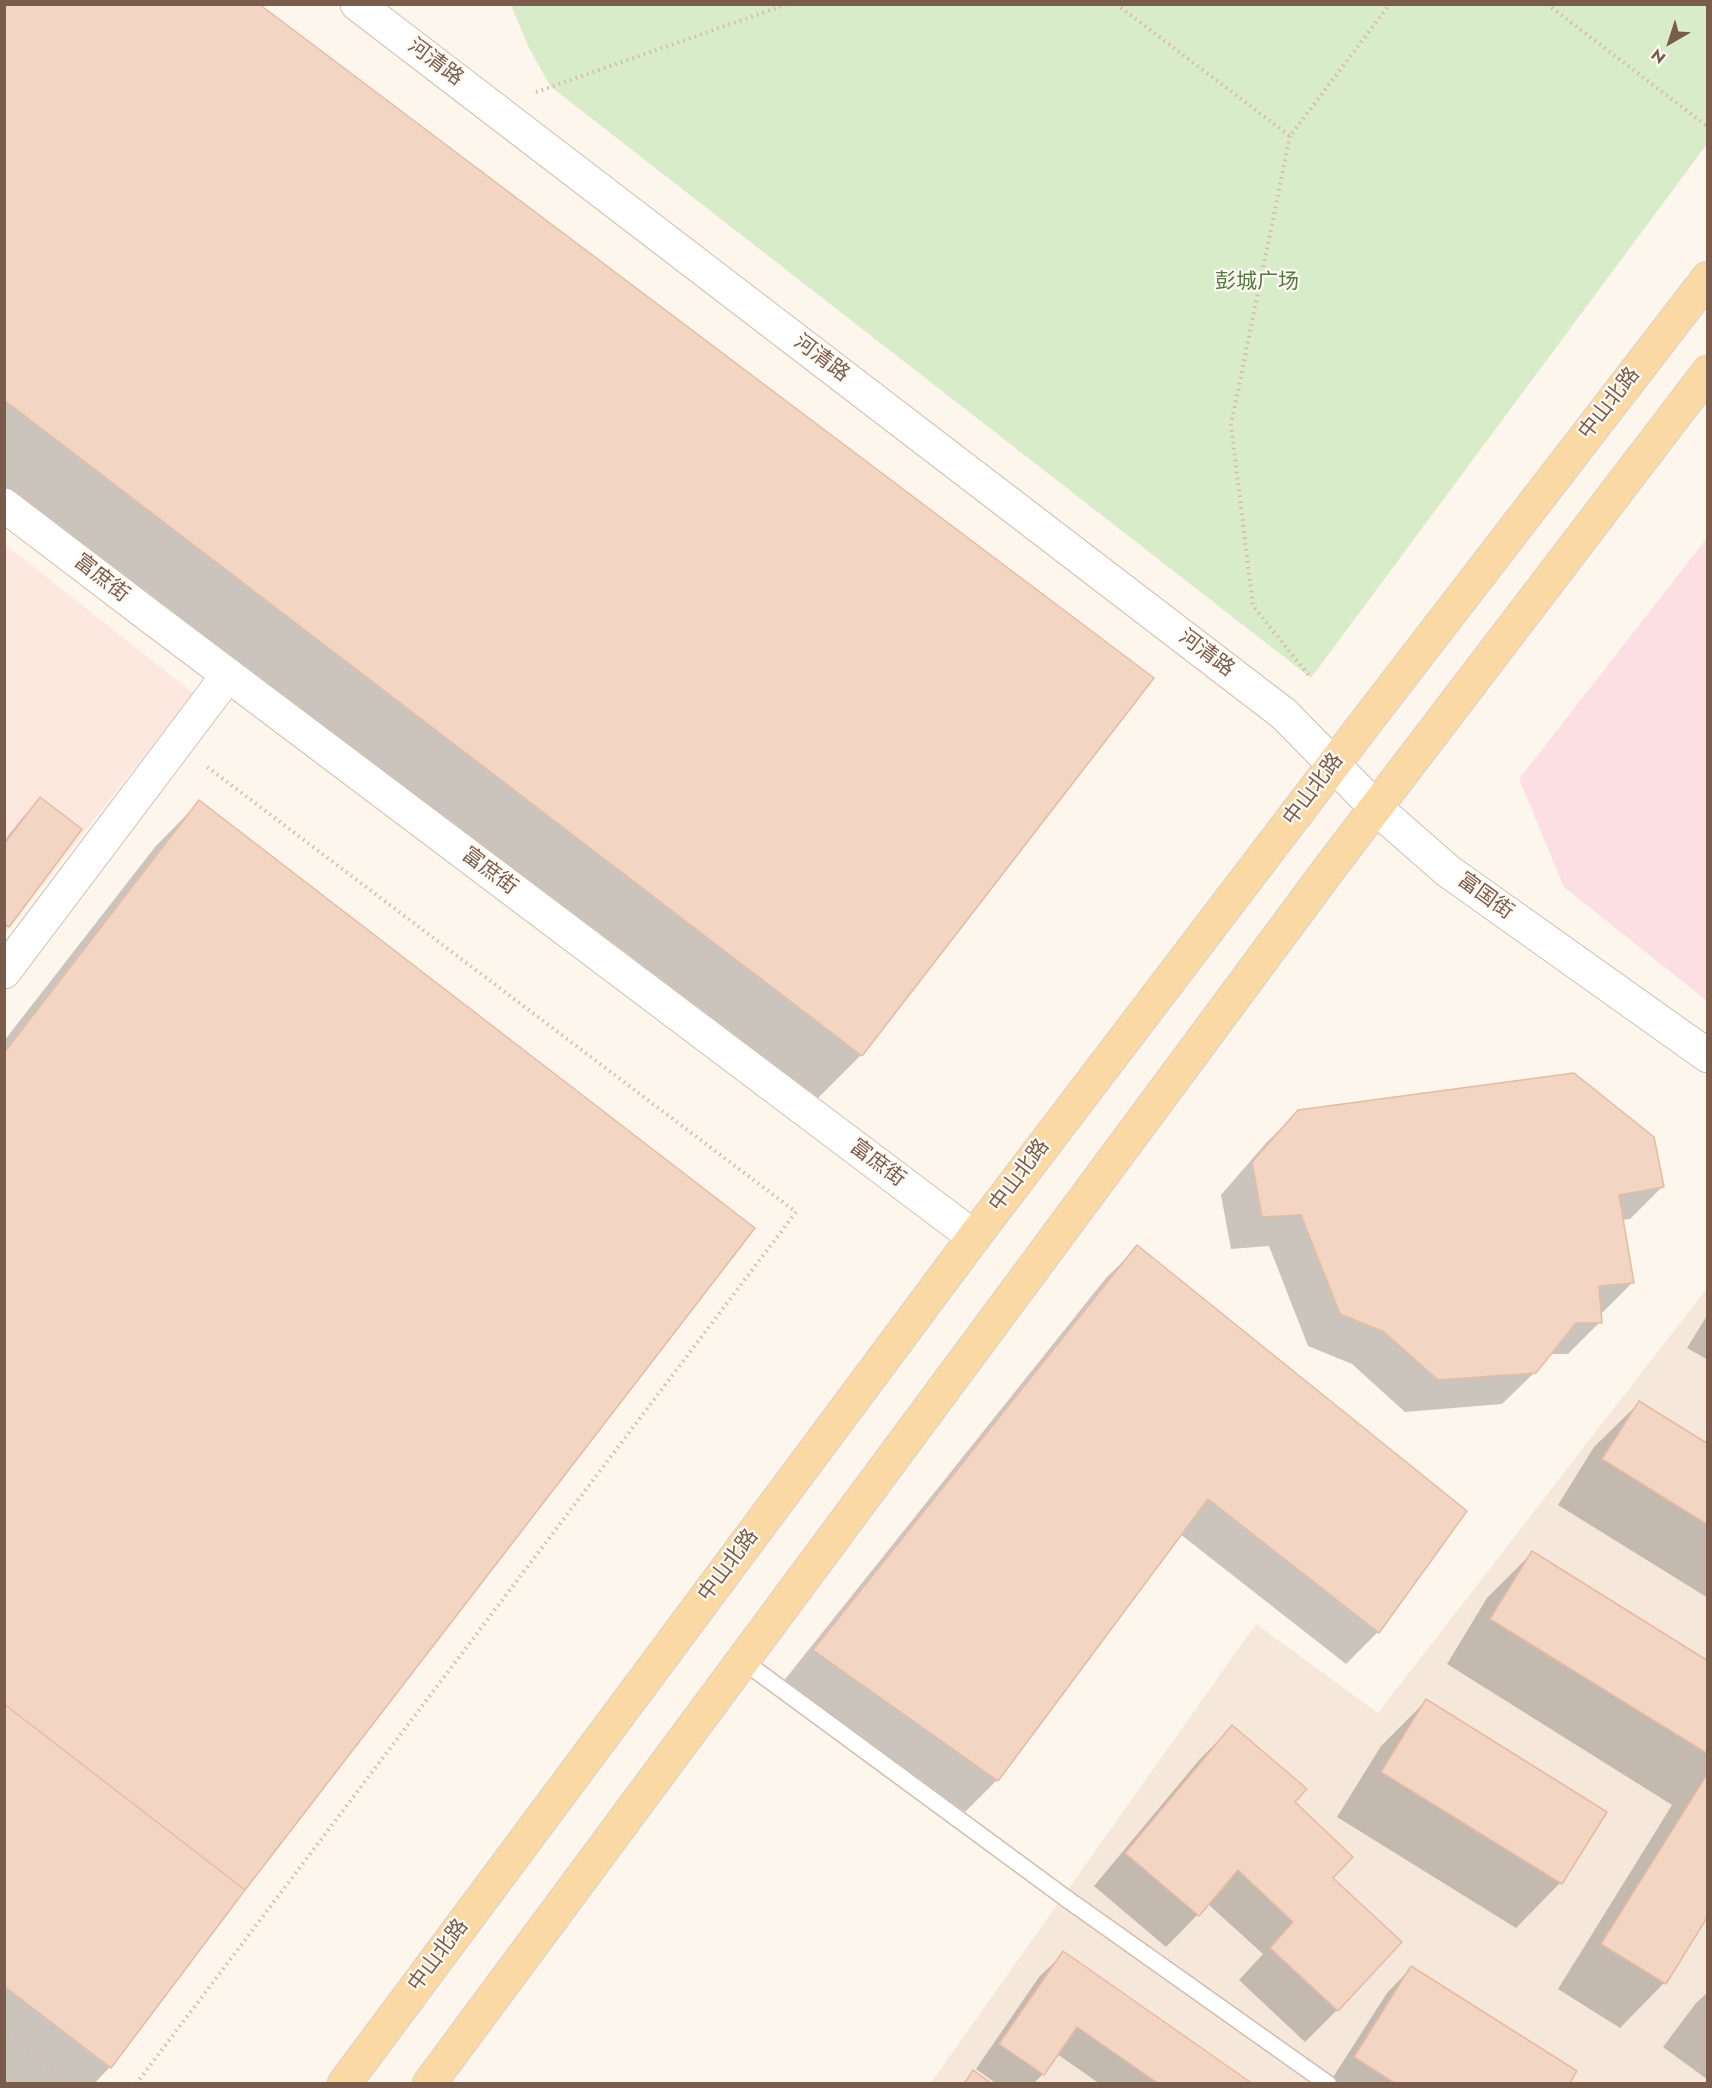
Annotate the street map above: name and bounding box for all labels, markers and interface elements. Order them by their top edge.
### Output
north arrow [1640,12,1700,72]
street label: 河清路 [402,34,468,92]
text: N [1646,43,1671,69]
park label: 彭城广场 [1215,270,1299,296]
street label: 河清路 [788,330,854,388]
street label: 中山北路 [1574,363,1646,445]
street label: 富庶街 [68,550,134,608]
street label: 河清路 [1173,625,1239,683]
street label: 中山北路 [1279,749,1349,831]
street label: 富庶街 [456,843,522,901]
street label: 富国街 [1452,868,1518,926]
street label: 富庶街 [844,1135,910,1193]
street label: 中山北路 [985,1135,1055,1217]
street label: 中山北路 [694,1525,764,1607]
street label: 中山北路 [404,1915,474,1997]

